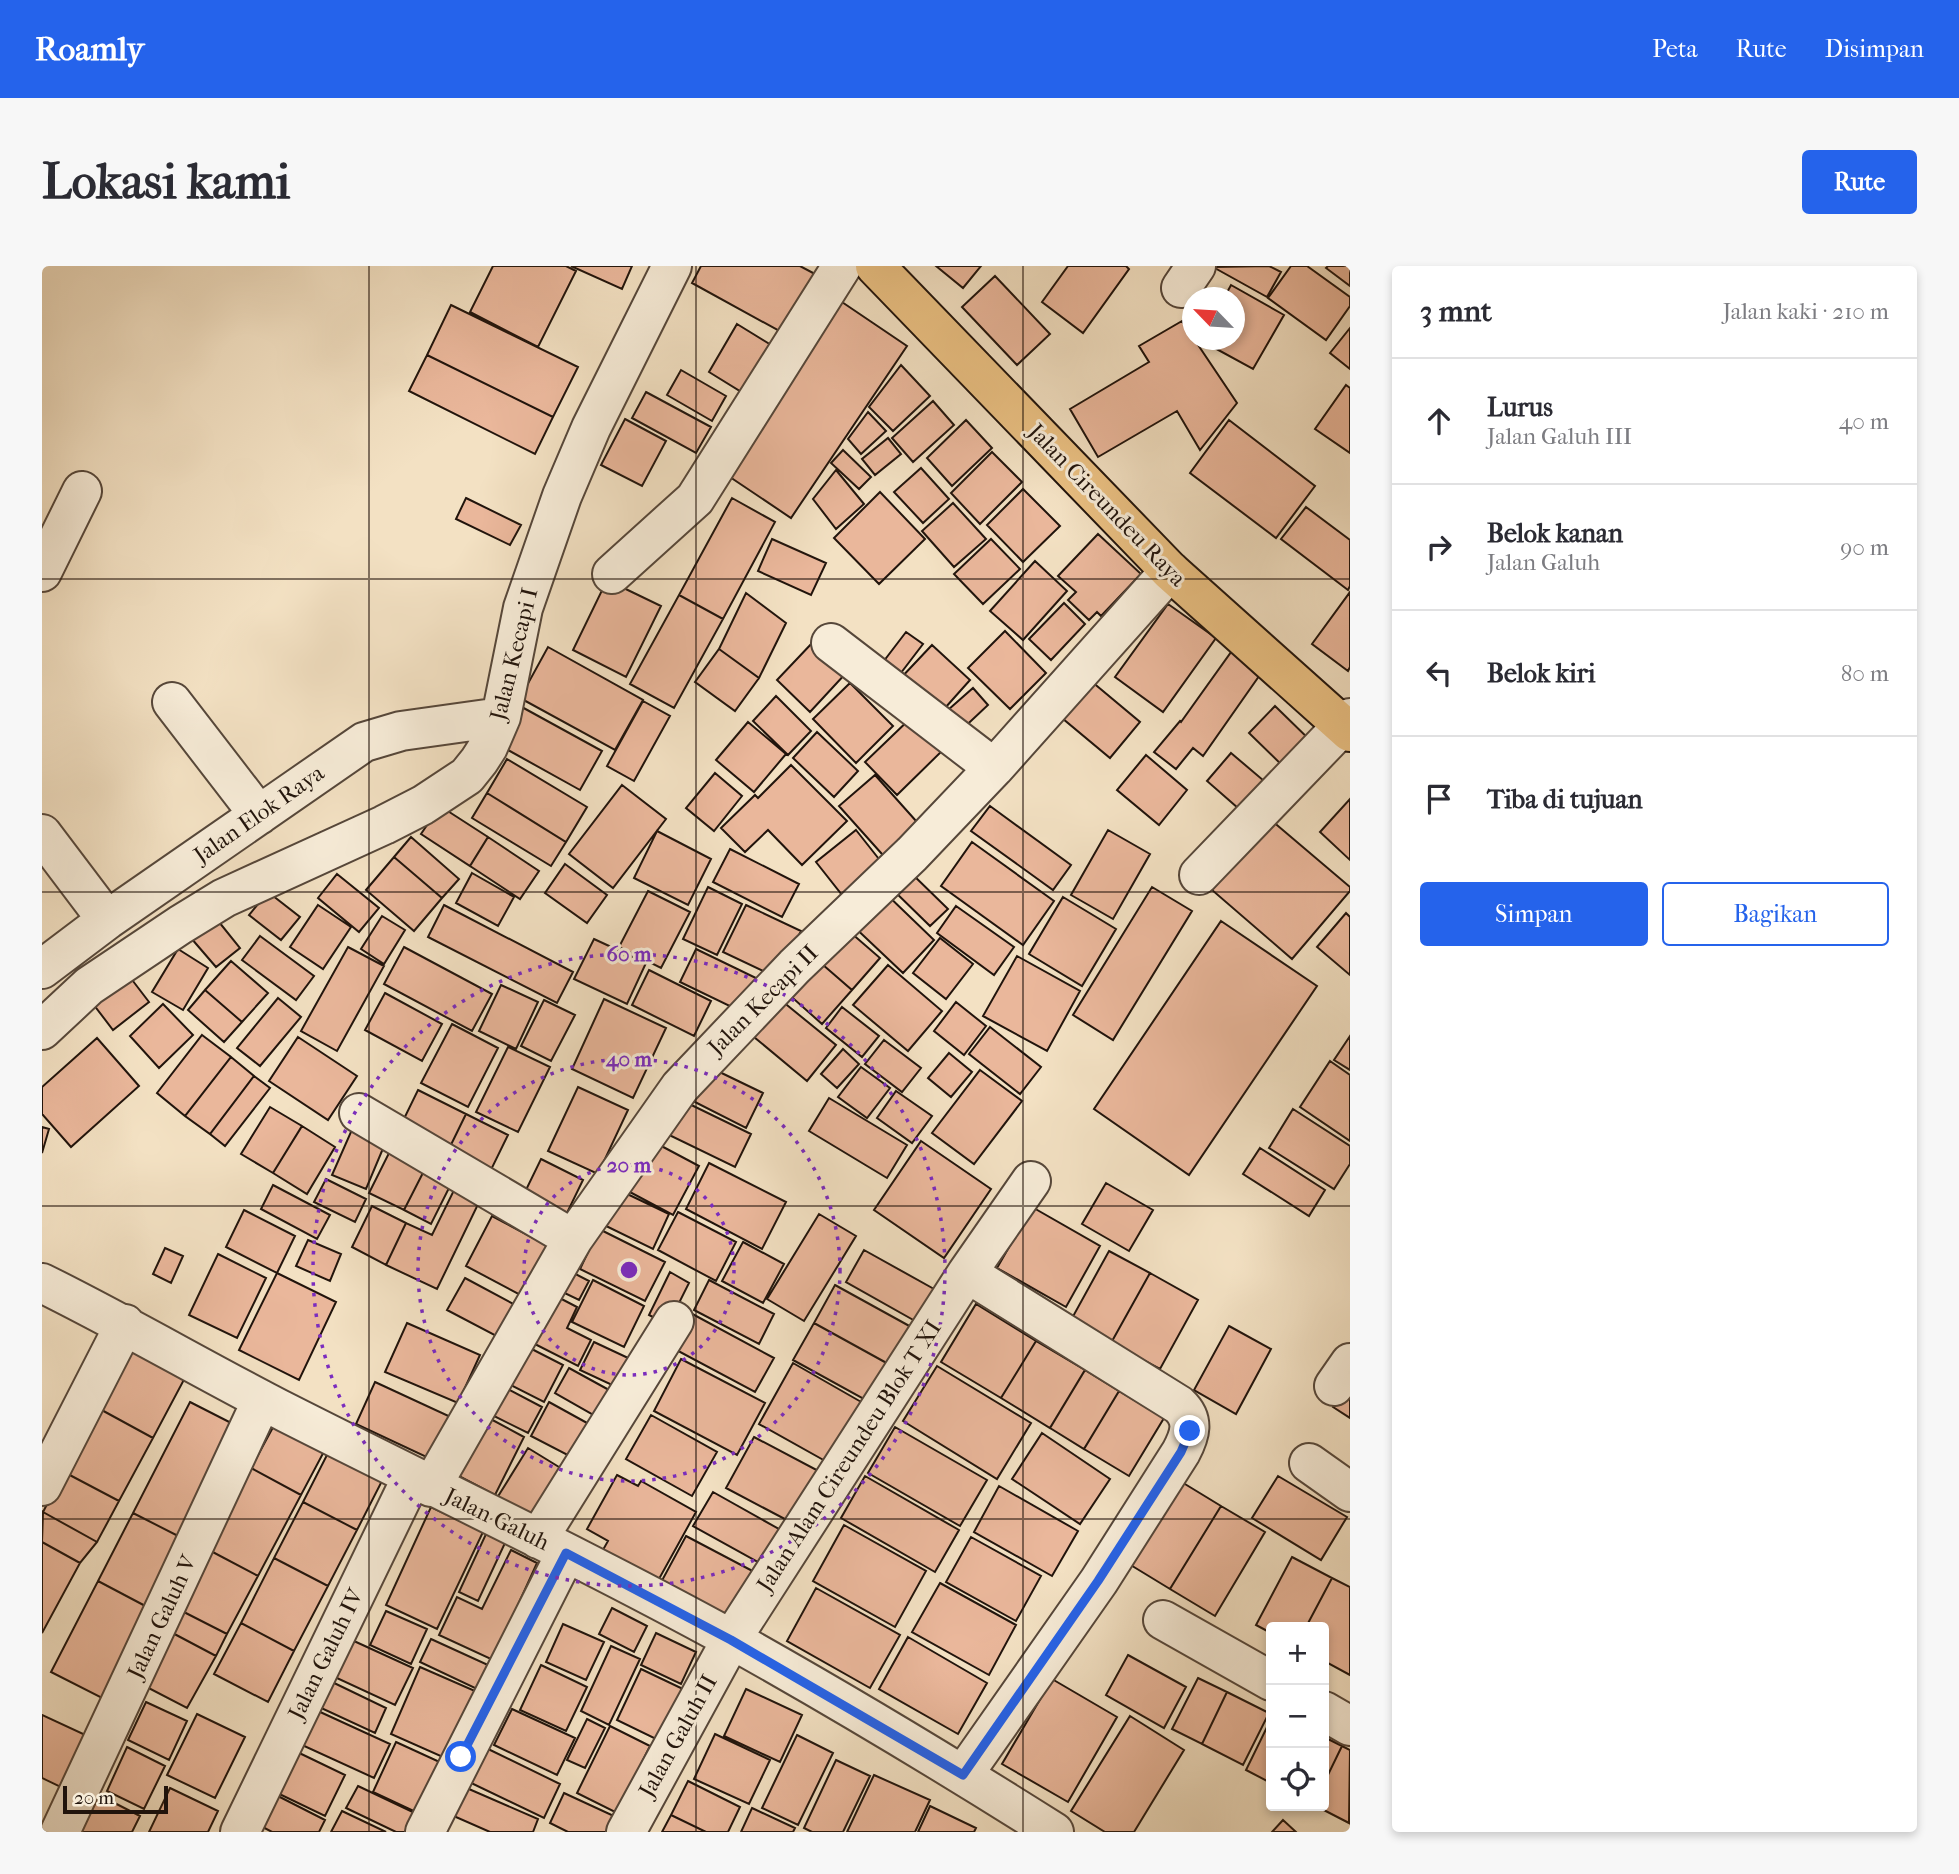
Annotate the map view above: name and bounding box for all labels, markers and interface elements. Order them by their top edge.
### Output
text: Roamly [35,30,144,69]
text: Peta [1652,35,1698,63]
text: Rute [1736,35,1787,63]
text: Disimpan [1825,35,1924,63]
button: Rute [1802,150,1917,214]
text: Lokasi kami [42,153,290,211]
north arrow [1182,287,1245,350]
text: 3 mnt [1420,294,1492,329]
text: Jalan kaki · 210 m [1723,298,1889,325]
text: Lurus [1487,392,1553,423]
icon: ahead [1420,402,1458,440]
text: 40 m [1839,408,1889,435]
street label: Jalan Cireundeu Raya [1021,417,1192,592]
text: Jalan Galuh III [1487,423,1632,450]
text: Belok kanan [1487,518,1623,549]
icon: right [1420,528,1458,566]
text: 90 m [1840,534,1889,561]
text: Jalan Galuh [1487,549,1600,576]
street label: Jalan Kecapi I [484,585,544,725]
icon: left [1420,654,1458,692]
text: Belok kiri [1487,658,1595,689]
text: 80 m [1841,660,1889,687]
street label: Jalan Elok Raya [187,759,330,870]
icon: arrive [1420,780,1458,818]
text: Tiba di tujuan [1487,784,1643,815]
button: Simpan [1420,882,1648,946]
button: Bagikan [1662,882,1889,946]
street label: Jalan Kecapi II [701,939,824,1062]
text: 60 m [607,942,652,966]
text: 40 m [605,1047,653,1072]
text: 20 m [607,1153,652,1177]
centre of rings [617,1258,641,1282]
street label: Jalan Alam Cireundeu Blok T XI [750,1315,947,1598]
route end [1174,1415,1205,1446]
street label: Jalan Galuh [438,1481,554,1556]
street label: Jalan Galuh V [121,1550,203,1685]
street label: Jalan Galuh IV [282,1583,370,1726]
map controls [1266,1622,1329,1811]
button: + [1266,1622,1329,1685]
street label: Jalan Galuh II [632,1670,723,1804]
button: − [1266,1685,1329,1748]
route start [445,1741,476,1772]
button: locate [1266,1748,1329,1811]
scale bar [63,1783,168,1815]
text: 20 m [74,1787,114,1809]

